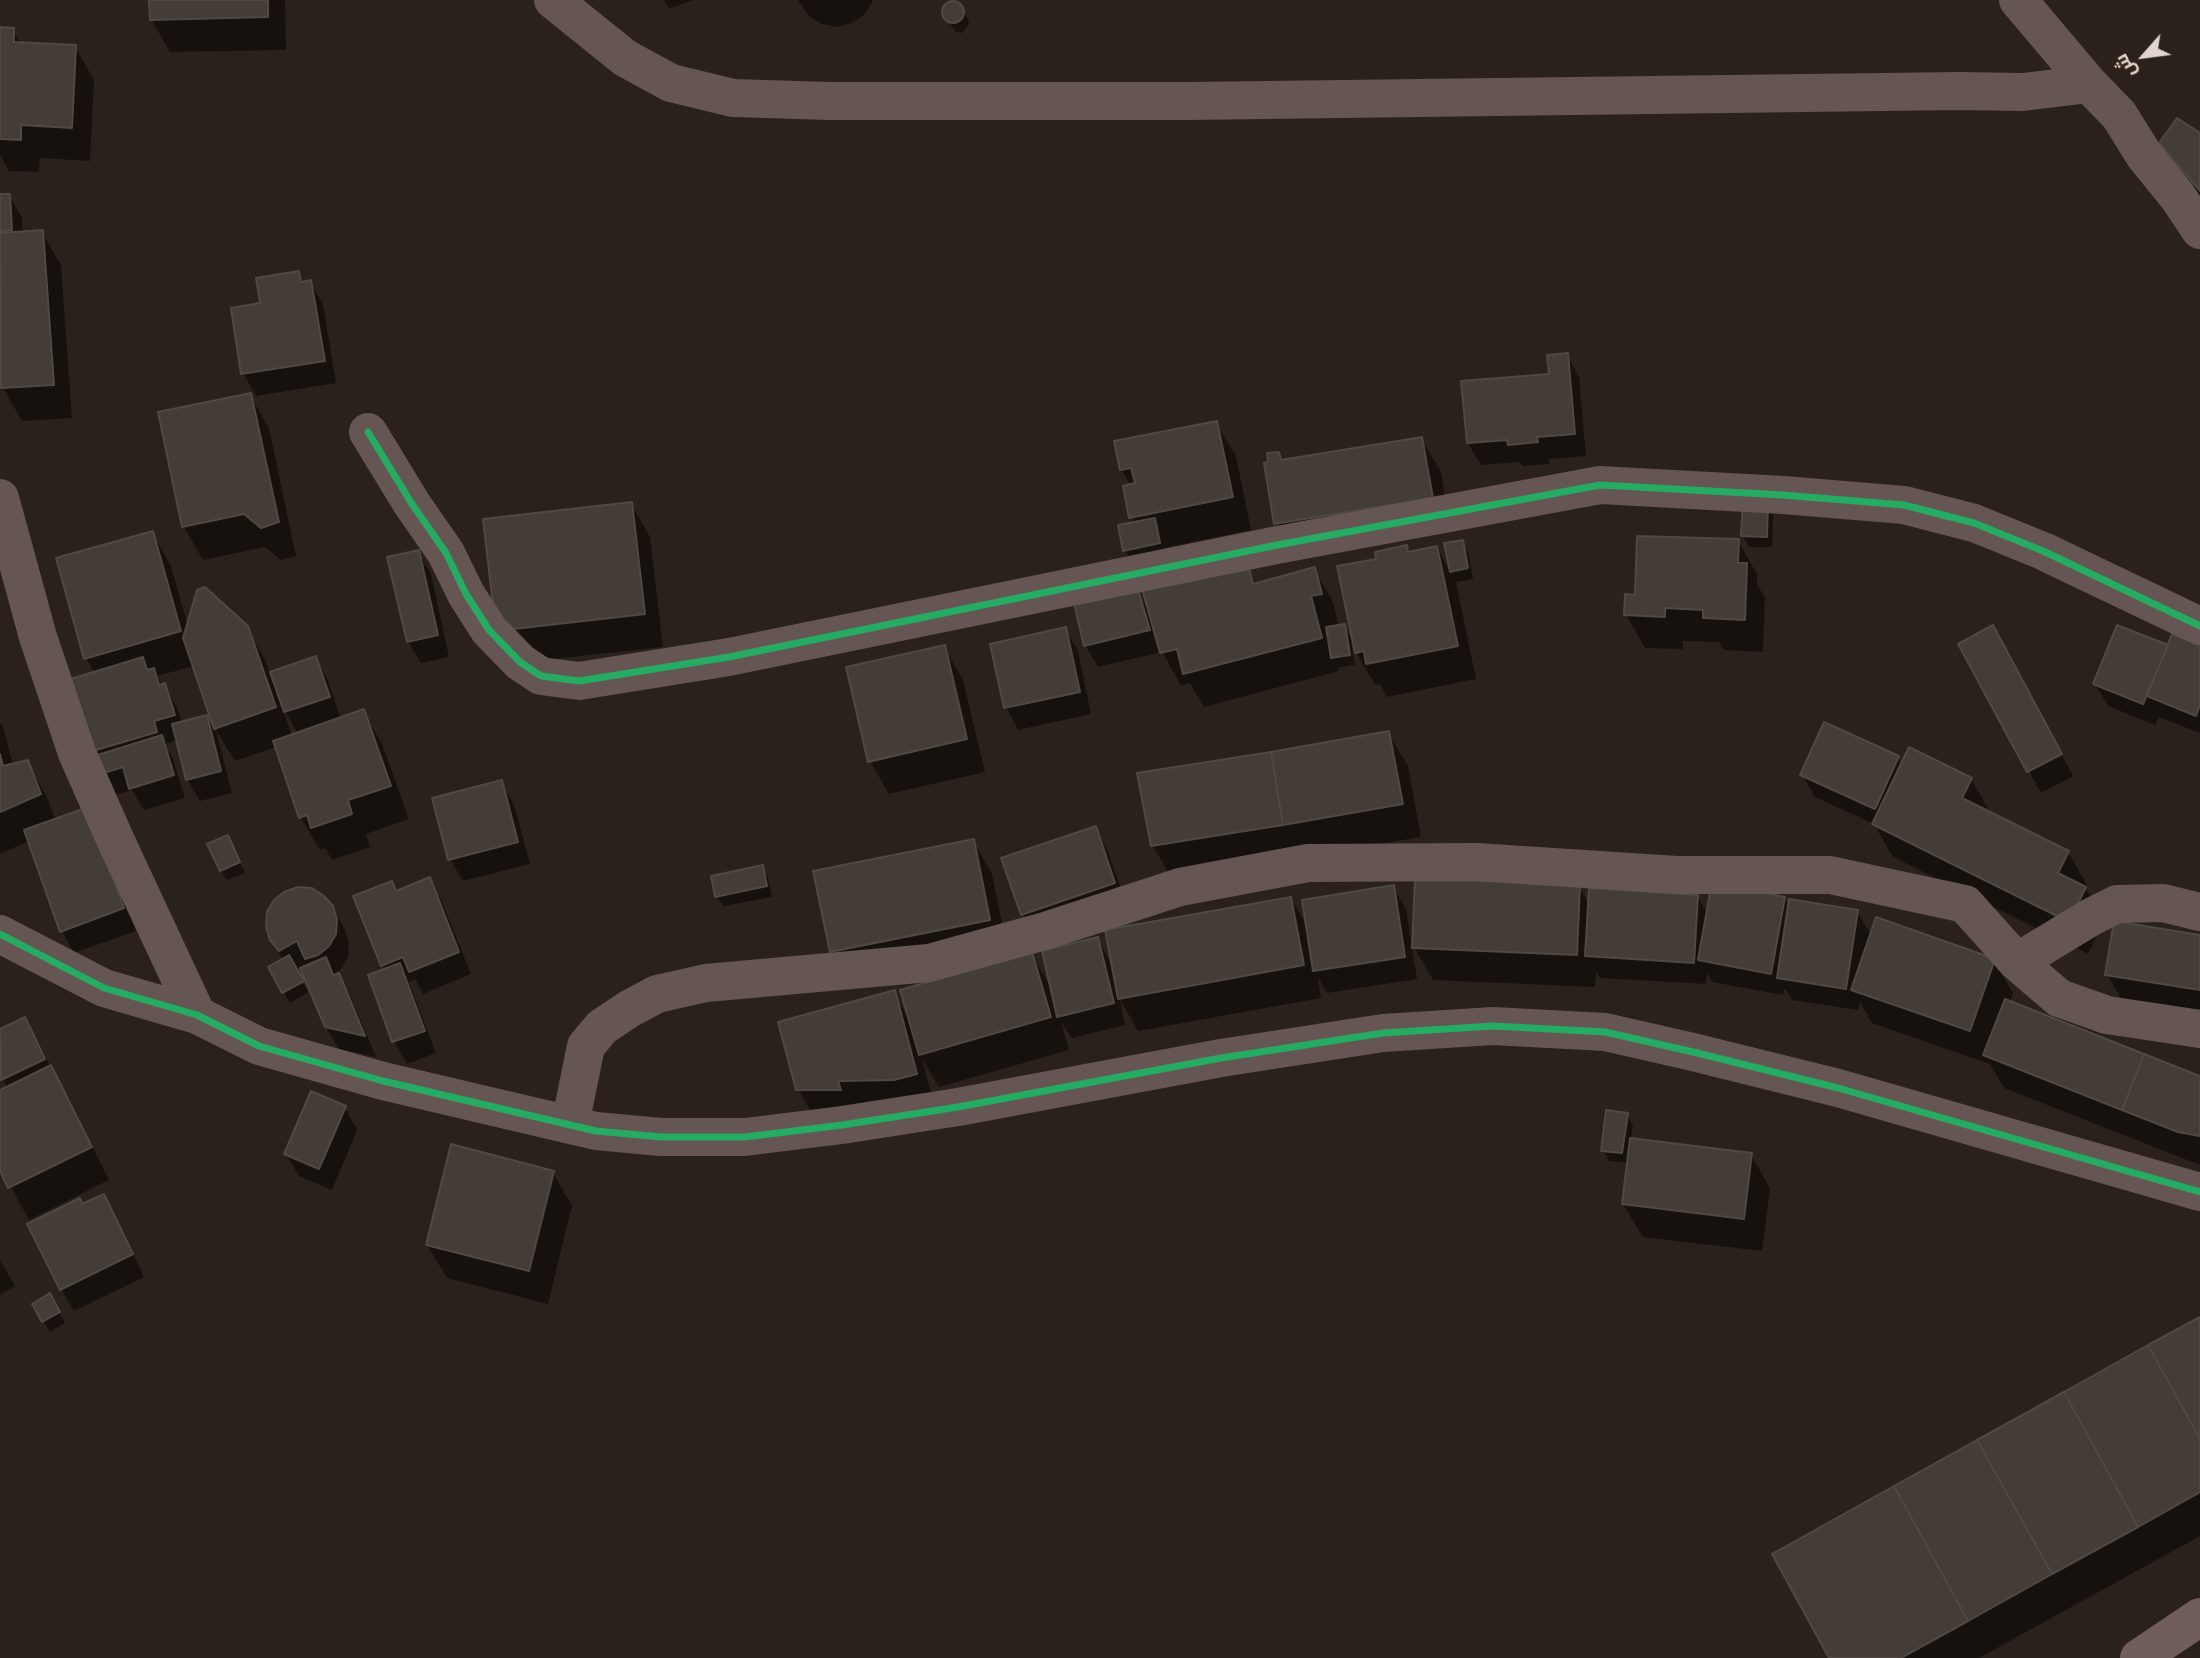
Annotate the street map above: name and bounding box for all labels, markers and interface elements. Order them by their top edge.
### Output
north arrow [2109,21,2179,91]
text: ش [2108,49,2142,83]

